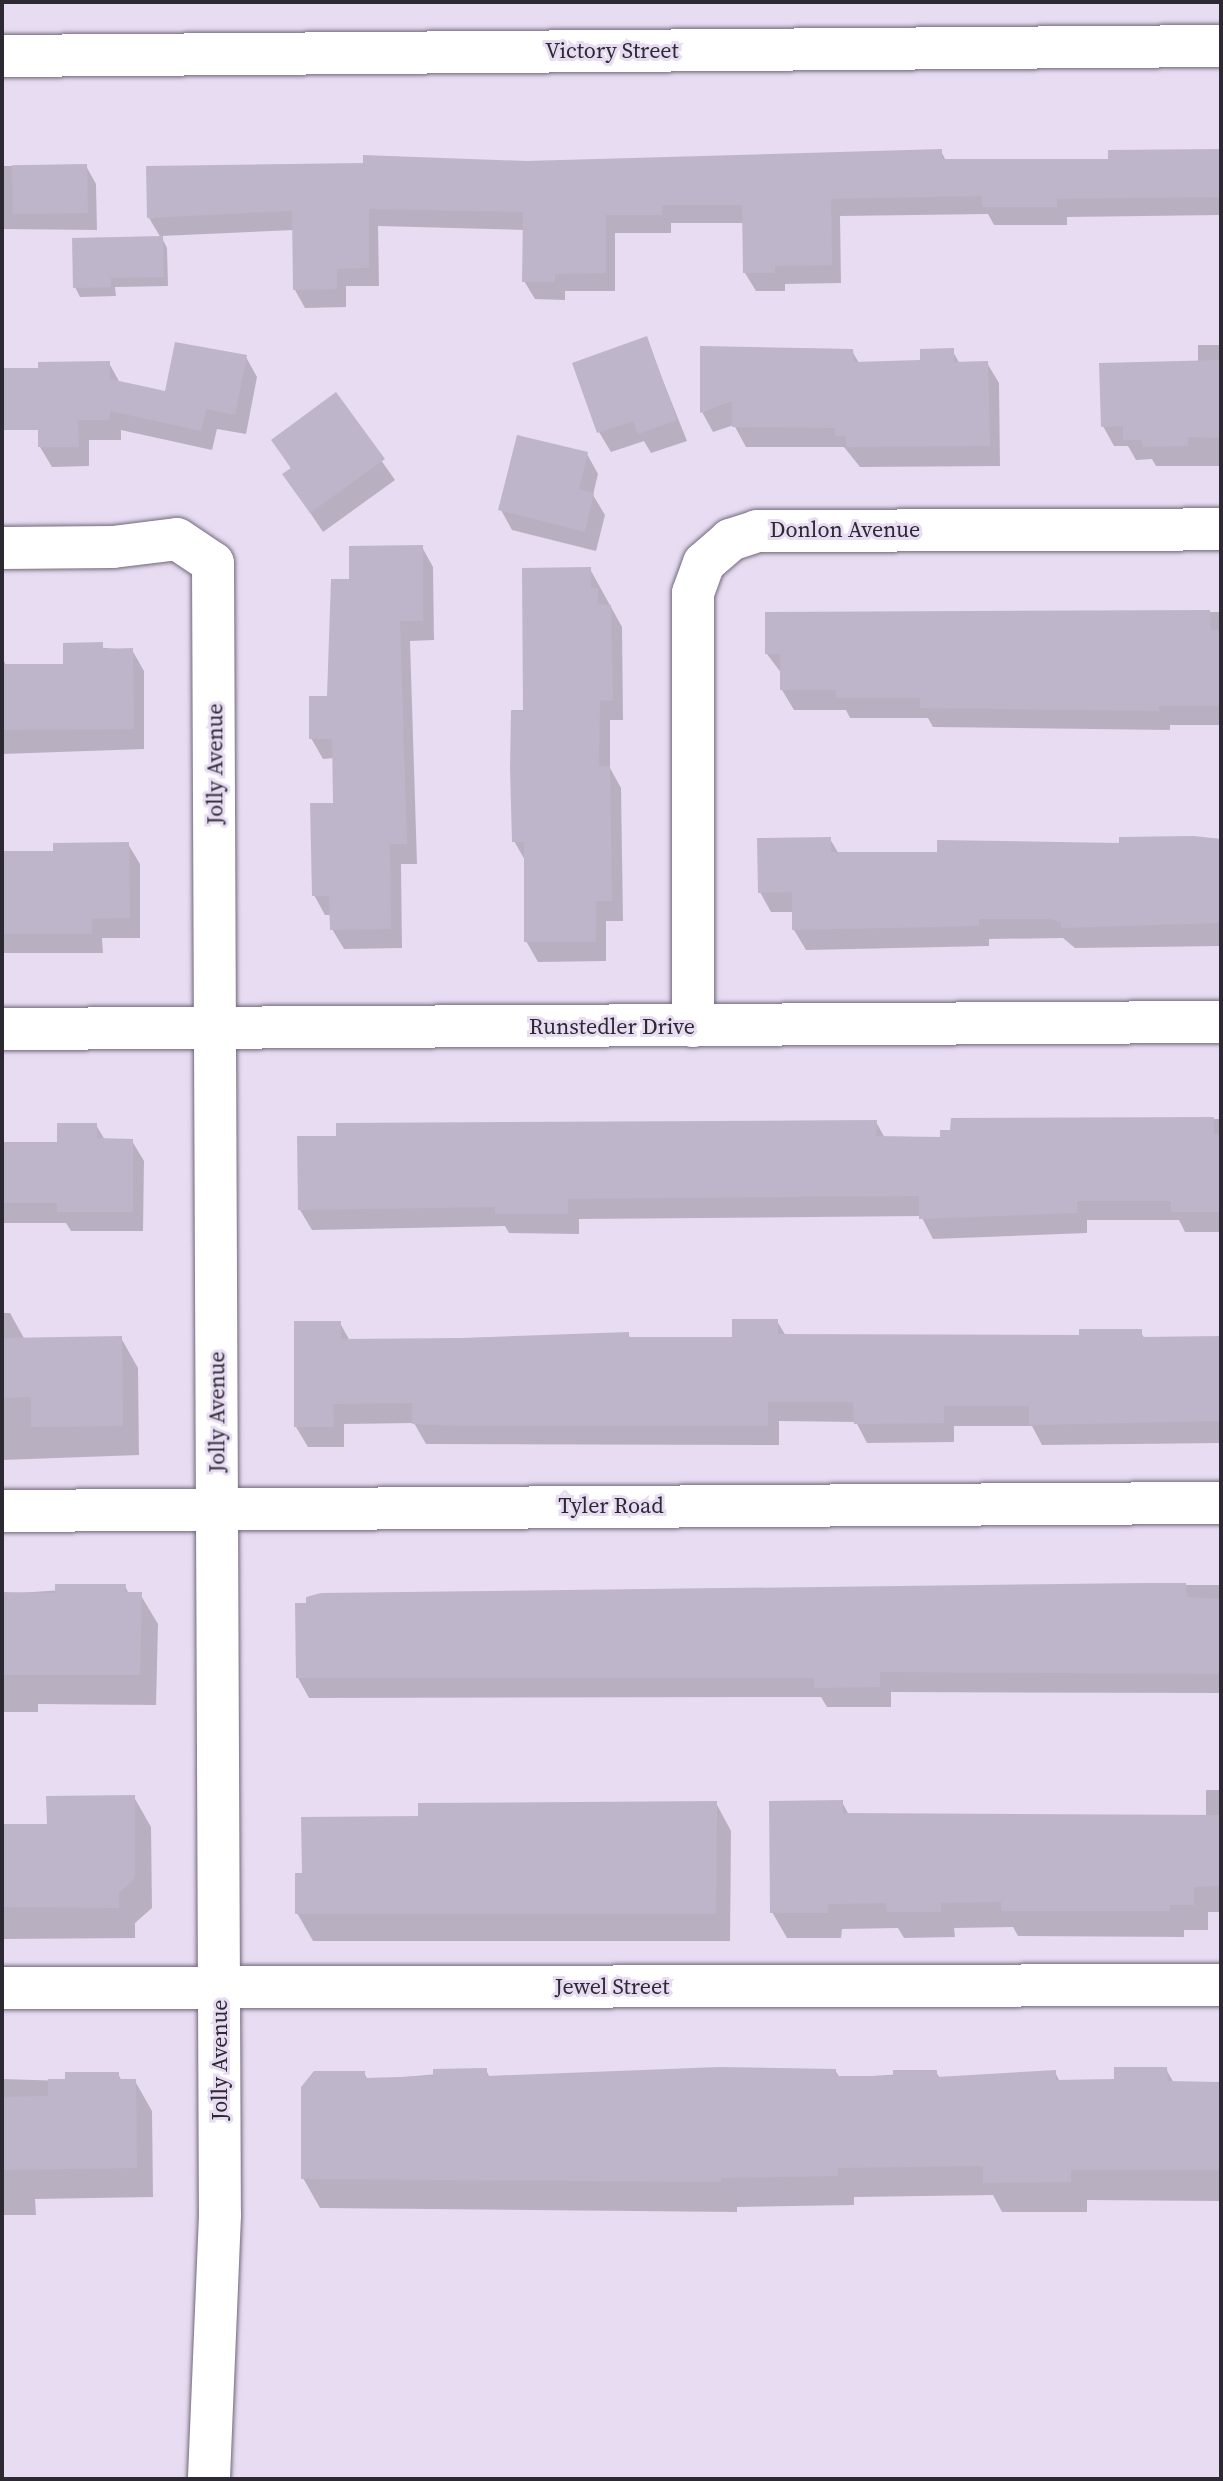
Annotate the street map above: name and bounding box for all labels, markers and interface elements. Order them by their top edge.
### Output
street label: Victory Street [545,38,679,64]
street label: Donlon Avenue [770,517,920,543]
street label: Jolly Avenue [202,703,228,825]
street label: Runstedler Drive [529,1014,695,1040]
street label: Jolly Avenue [204,1351,230,1473]
street label: Tyler Road [558,1493,664,1519]
street label: Jewel Street [555,1974,669,2000]
street label: Jolly Avenue [207,1999,233,2121]

